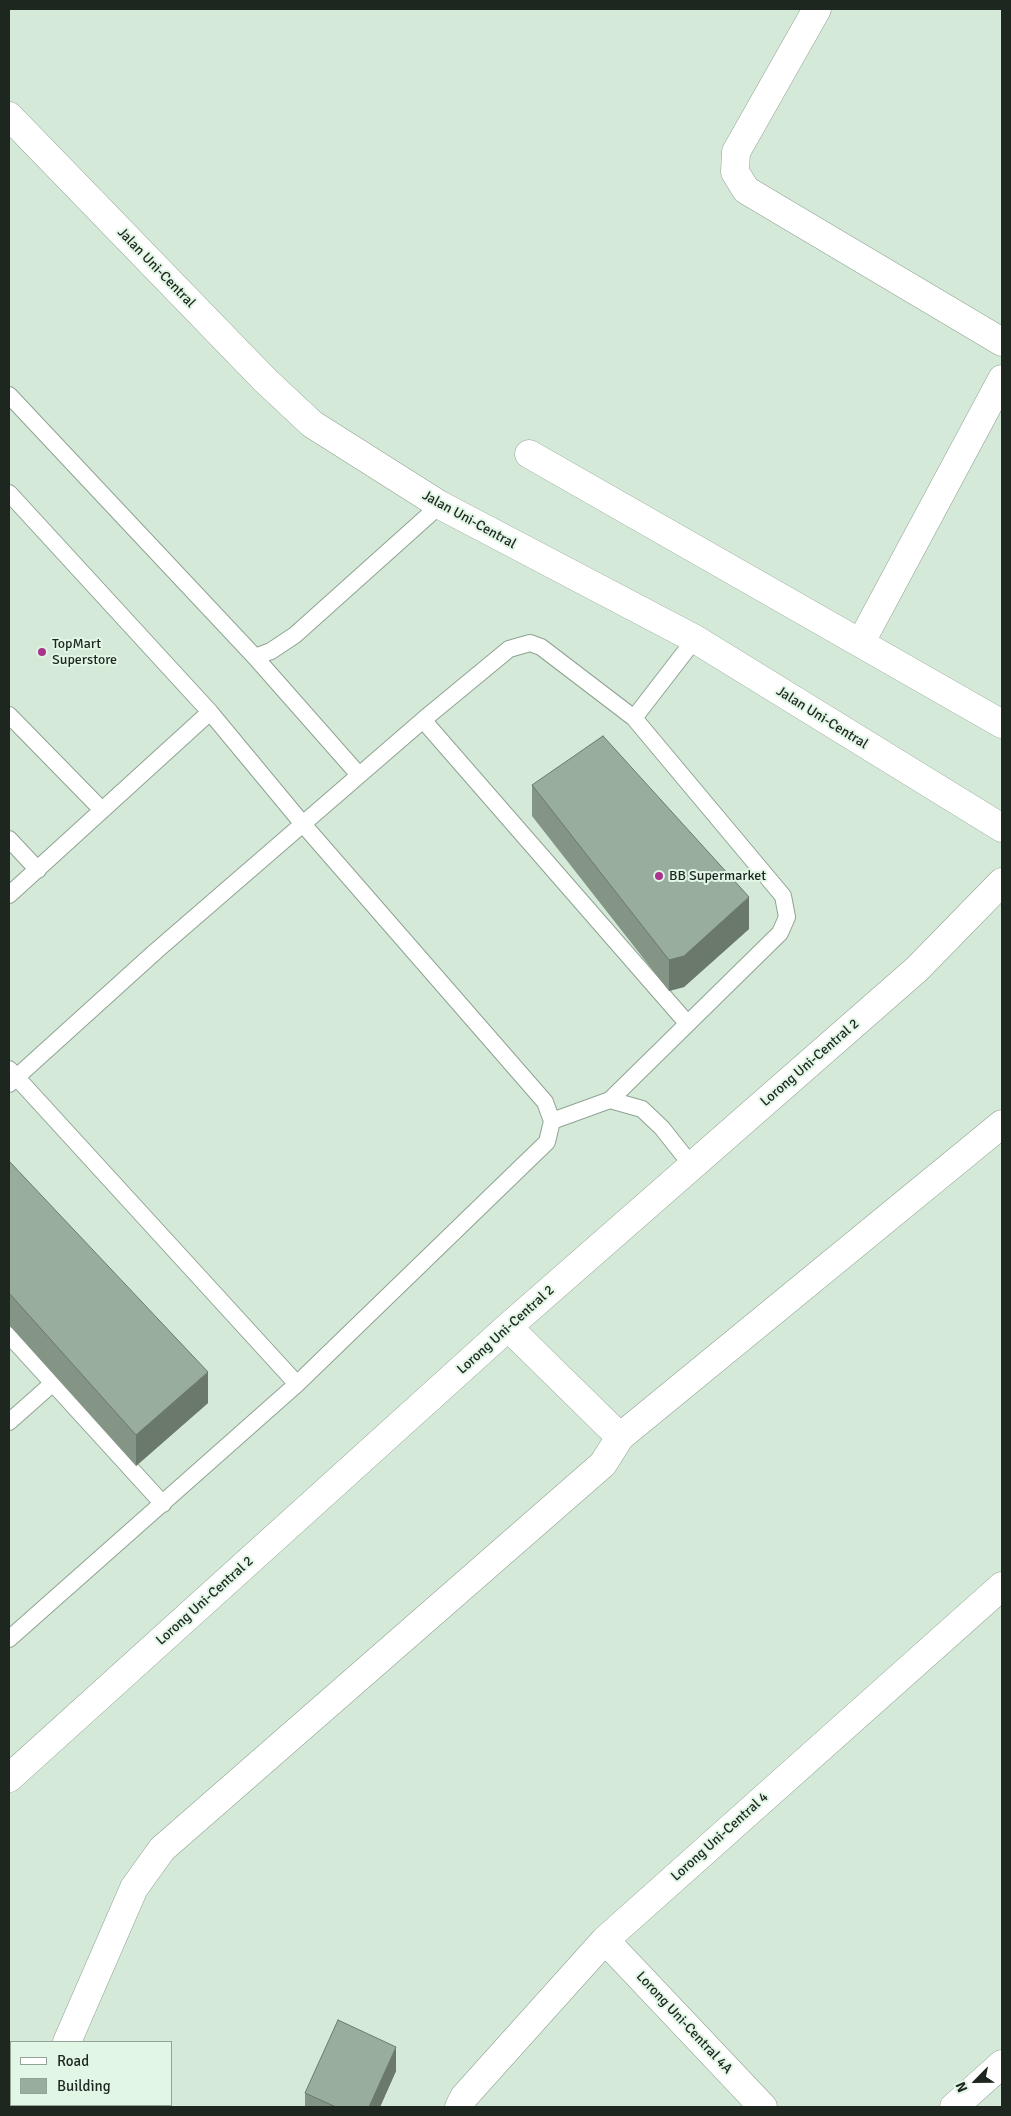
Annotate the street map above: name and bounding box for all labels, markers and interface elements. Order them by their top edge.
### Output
street label: Jalan Uni-Central [114,224,198,312]
street label: Jalan Uni-Central [419,487,519,553]
place label: TopMart Superstore [52,636,117,669]
marker: TopMart Superstore [36,646,48,658]
street label: Jalan Uni-Central [773,683,871,753]
place label: BB Supermarket [669,868,766,884]
marker: BB Supermarket [653,870,665,882]
street label: Lorong Uni-Central 2 [757,1016,863,1110]
street label: Lorong Uni-Central 2 [454,1282,558,1378]
street label: Lorong Uni-Central 2 [153,1553,257,1649]
street label: Lorong Uni-Central 4 [668,1789,772,1885]
street label: Lorong Uni-Central 4A [632,1968,736,2078]
legend [10,2041,172,2106]
text: Road [57,2052,89,2070]
north arrow [951,2056,1001,2106]
text: Building [57,2077,111,2095]
text: N [952,2079,971,2095]

